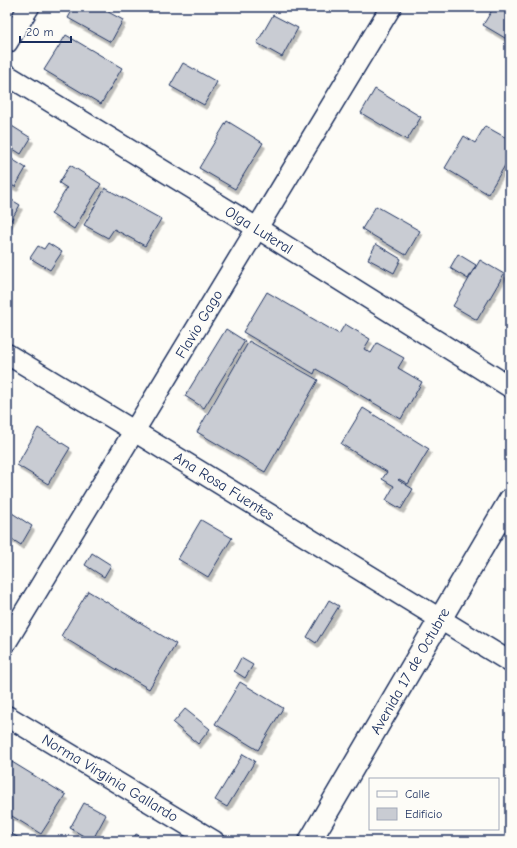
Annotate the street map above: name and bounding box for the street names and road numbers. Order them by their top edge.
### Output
street label: Olga Luteral [222,202,296,258]
street label: Flavio Gago [172,286,226,361]
street label: Ana Rosa Fuentes [170,448,278,524]
street label: Avenida 17 de Octubre [366,604,454,737]
street label: Norma Virginia Gallardo [39,730,181,826]

